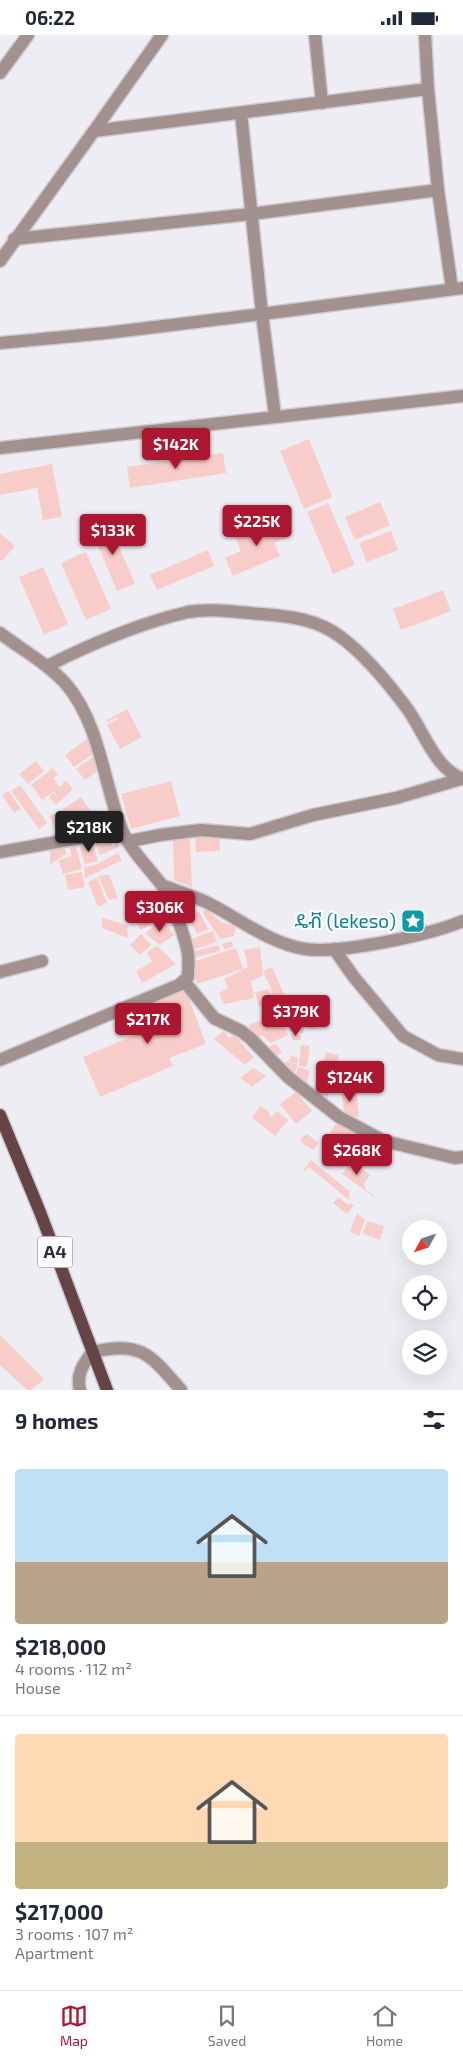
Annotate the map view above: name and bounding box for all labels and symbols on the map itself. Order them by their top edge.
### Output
pin: $142K [141,427,211,470]
pin: $225K [222,505,292,547]
pin: $133K [78,513,148,556]
pin: $218K [54,811,124,853]
pin: $306K [125,891,195,933]
place icon: ዴቭ (lekeso) [400,908,426,934]
place label: ዴቭ (lekeso) [295,909,396,932]
pin: $379K [261,995,331,1037]
pin: $217K [113,1003,183,1045]
pin: $124K [315,1061,385,1103]
pin: $268K [322,1133,392,1176]
north arrow [402,1220,448,1265]
road number: A4 [38,1237,72,1267]

